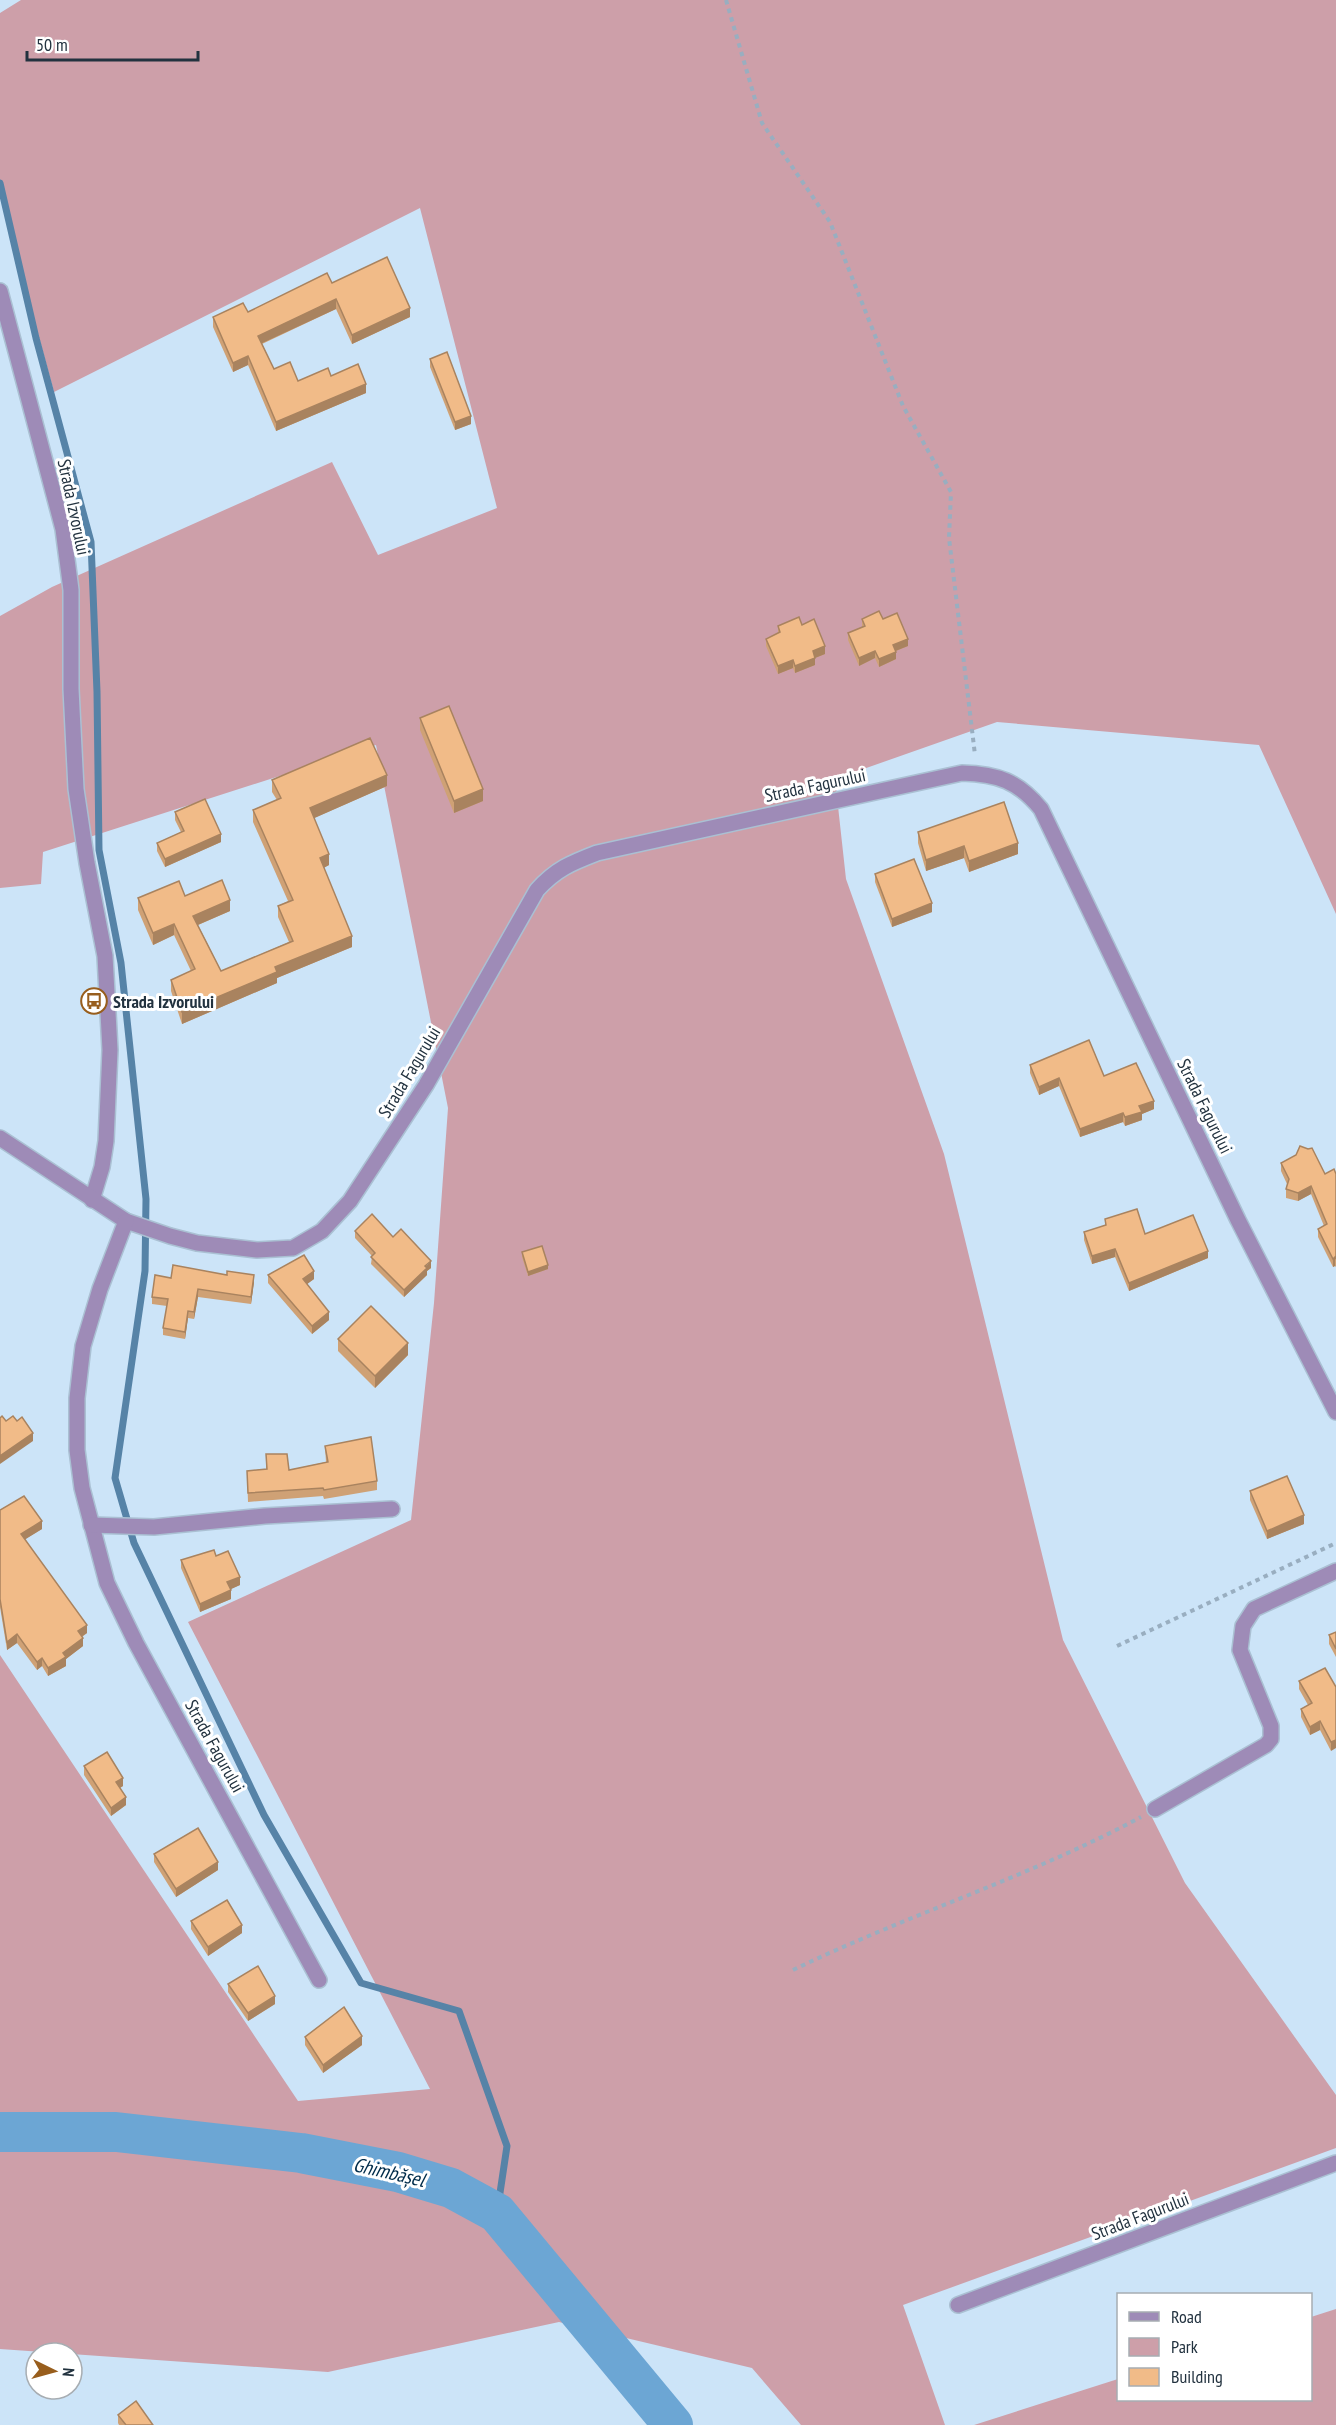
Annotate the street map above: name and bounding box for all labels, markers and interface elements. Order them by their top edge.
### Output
scale bar [27,24,198,62]
text: 50 m [36,33,68,56]
street label: Strada Izvorului [53,457,95,557]
street label: Strada Fagurului [762,763,868,807]
bus stop icon: Strada Izvorului [79,986,109,1016]
place label: Strada Izvorului [113,990,214,1013]
street label: Strada Fagurului [373,1022,445,1122]
street label: Strada Fagurului [1172,1055,1238,1157]
street label: Strada Fagurului [180,1696,250,1796]
water label: Ghimbășel [351,2151,429,2193]
street label: Strada Fagurului [1088,2187,1192,2245]
legend [1117,2293,1312,2401]
text: Road [1171,2305,1202,2328]
text: Park [1171,2335,1198,2358]
north arrow [24,2341,84,2401]
text: Building [1171,2365,1223,2388]
text: N [59,2367,79,2377]

